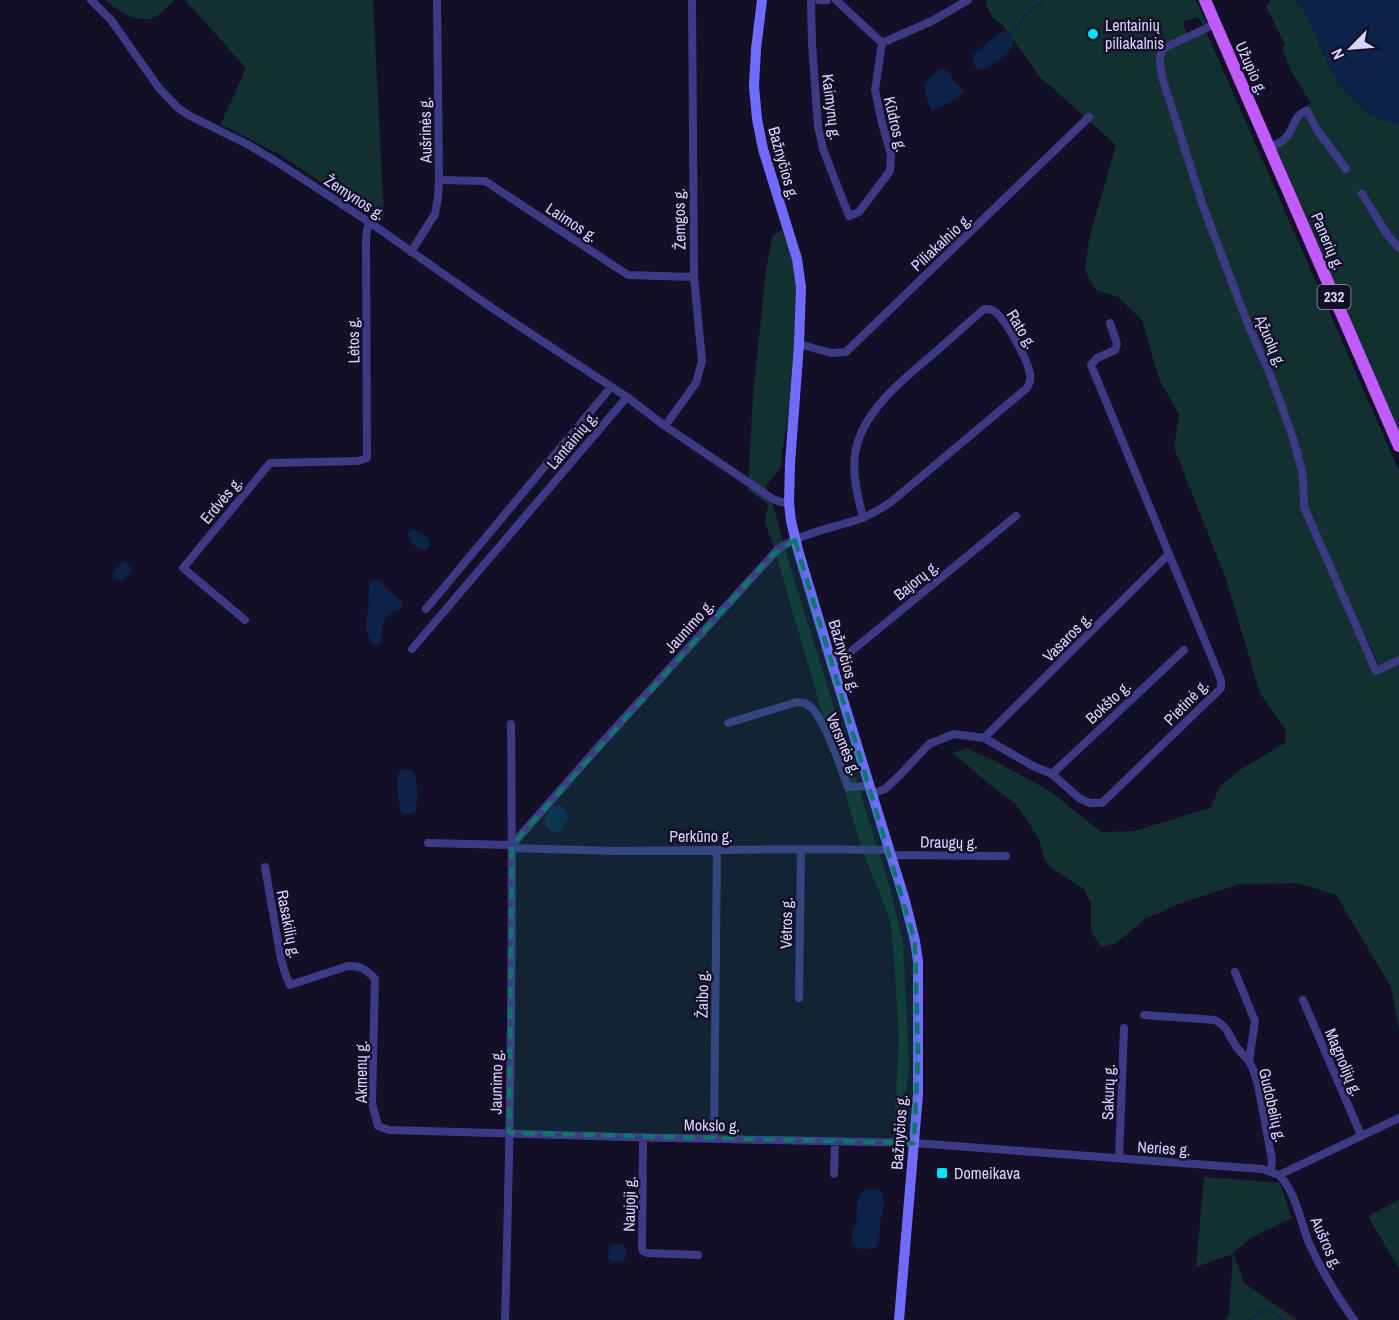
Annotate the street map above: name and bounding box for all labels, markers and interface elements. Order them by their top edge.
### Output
place label: Lentainių piliakalnis [1105,14,1164,54]
north arrow [1321,18,1381,78]
marker: Lentainių piliakalnis [1086,27,1100,41]
street label: Užupio g. [1231,38,1273,98]
text: N [1325,45,1349,63]
street label: Kaimynų g. [817,73,847,141]
street label: Kūdros g. [879,94,913,154]
street label: Aušrinės g. [413,97,437,164]
street label: Bažnyčios g. [763,124,805,202]
street label: Žemynos g. [320,169,390,225]
street label: Žemgos g. [667,188,691,250]
street label: Laimos g. [542,197,602,247]
street label: Piliakalnio g. [906,208,976,276]
street label: Panerių g. [1306,209,1350,273]
road number: 232 [1318,285,1350,309]
street label: Rato g. [1002,305,1042,353]
street label: Ąžuolų g. [1250,311,1292,370]
street label: Lėtos g. [342,316,364,364]
street label: Lantainių g. [541,406,603,474]
street label: Erdvės g. [195,472,247,528]
street label: Bajorų g. [889,555,943,605]
street label: Jaunimo g. [659,595,719,657]
street label: Vasaros g. [1037,607,1097,667]
street label: Bažnyčios g. [823,617,867,695]
street label: Pietinė g. [1159,674,1213,730]
street label: Bokšto g. [1080,675,1136,729]
street label: Versmės g. [821,709,867,779]
street label: Perkūno g. [669,825,733,847]
street label: Draugų g. [920,830,978,854]
street label: Rasakilių g. [272,888,306,960]
street label: Vėtros g. [775,897,797,949]
street label: Žaibo g. [691,970,713,1018]
street label: Magnolijų g. [1320,1025,1368,1099]
street label: Akmenų g. [350,1041,372,1104]
street label: Jaunimo g. [484,1049,508,1115]
street label: Sakurų g. [1096,1064,1120,1120]
street label: Gudobelių g. [1254,1066,1292,1144]
street label: Bažnyčios g. [885,1094,913,1170]
street label: Mokslo g. [684,1114,740,1136]
street label: Neries g. [1137,1135,1191,1161]
place label: Domeikava [954,1162,1021,1184]
marker: Domeikava [935,1166,949,1180]
street label: Naujoji g. [618,1176,640,1232]
street label: Aušros g. [1305,1212,1348,1273]

